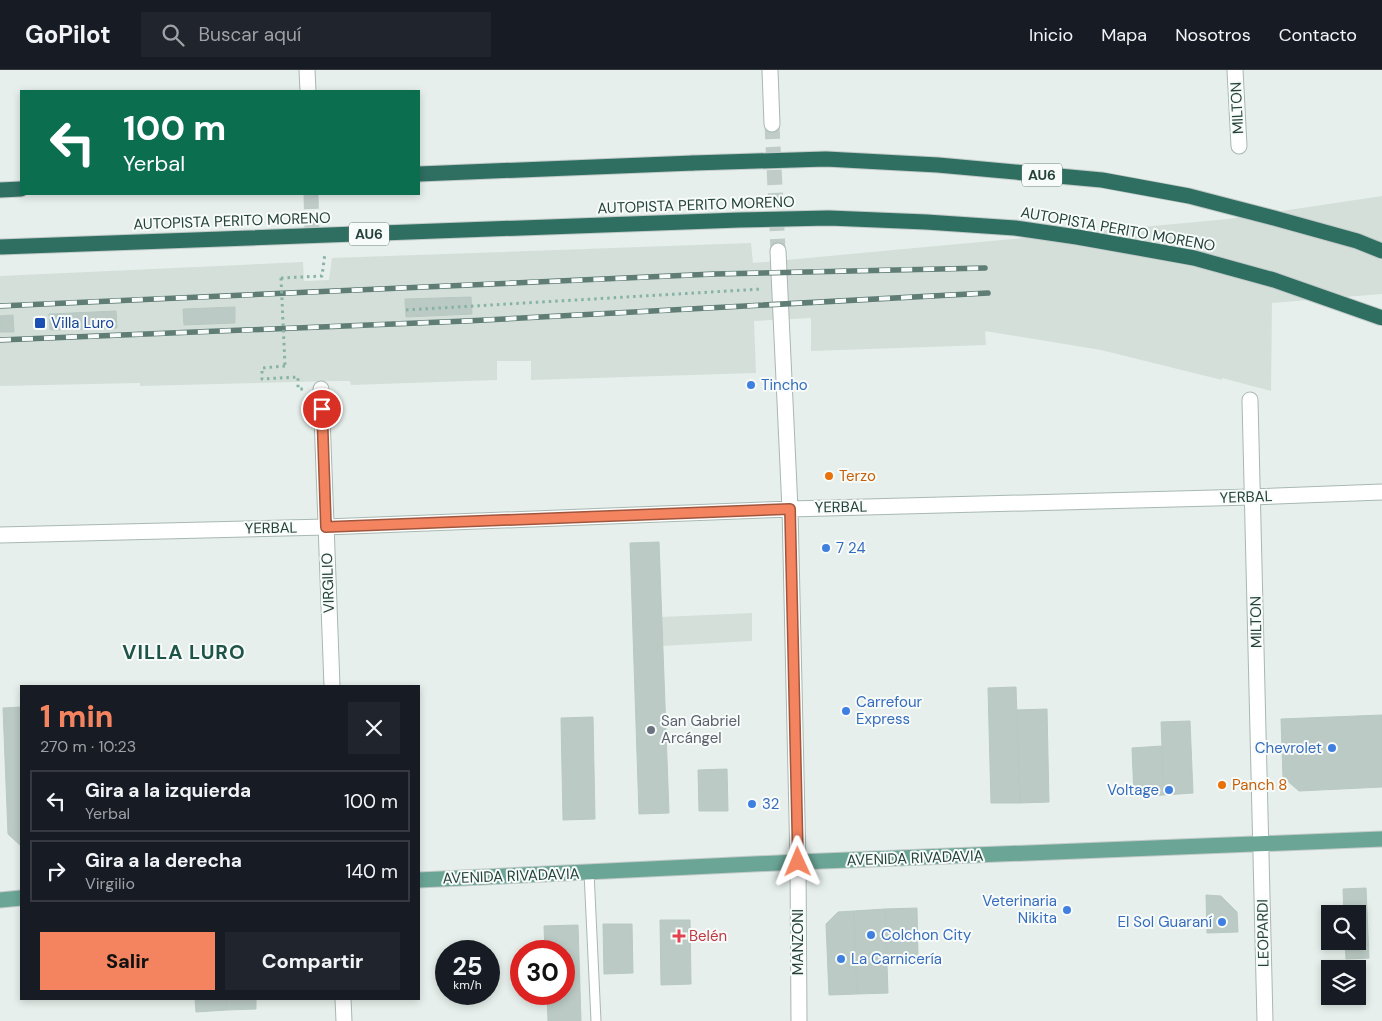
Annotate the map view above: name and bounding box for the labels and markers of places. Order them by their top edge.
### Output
place label: Villa Luro [51,313,114,333]
marker: Villa Luro [33,316,47,330]
place label: Tincho [761,375,808,395]
marker: Tincho [745,379,757,391]
pin [301,388,343,430]
place label: Terzo [839,466,876,486]
marker: Terzo [823,470,835,482]
place label: 7 24 [836,538,866,558]
marker: 7 24 [820,542,832,554]
place label: Carrefour Express [856,692,923,729]
marker: Carrefour Express [840,705,852,717]
place label: San Gabriel Arcángel [661,711,740,748]
marker: San Gabriel Arcángel [645,724,657,736]
place label: Chevrolet [1255,738,1322,758]
marker: Chevrolet [1326,742,1338,754]
place label: Panch 8 [1232,775,1287,795]
marker: Panch 8 [1216,779,1228,791]
place label: Voltage [1107,780,1159,800]
marker: Voltage [1163,784,1175,796]
place label: 32 [762,794,780,814]
marker: 32 [746,798,758,810]
place label: Veterinaria Nikita [982,891,1057,928]
marker: Veterinaria Nikita [1061,904,1073,916]
place label: El Sol Guaraní [1117,912,1213,932]
marker: El Sol Guaraní [1216,916,1228,928]
place label: Colchon City [881,925,972,945]
place label: Belén [689,926,727,946]
marker: Colchon City [865,929,877,941]
marker: Belén [673,930,685,942]
place label: La Carnicería [851,949,942,969]
marker: La Carnicería [835,953,847,965]

